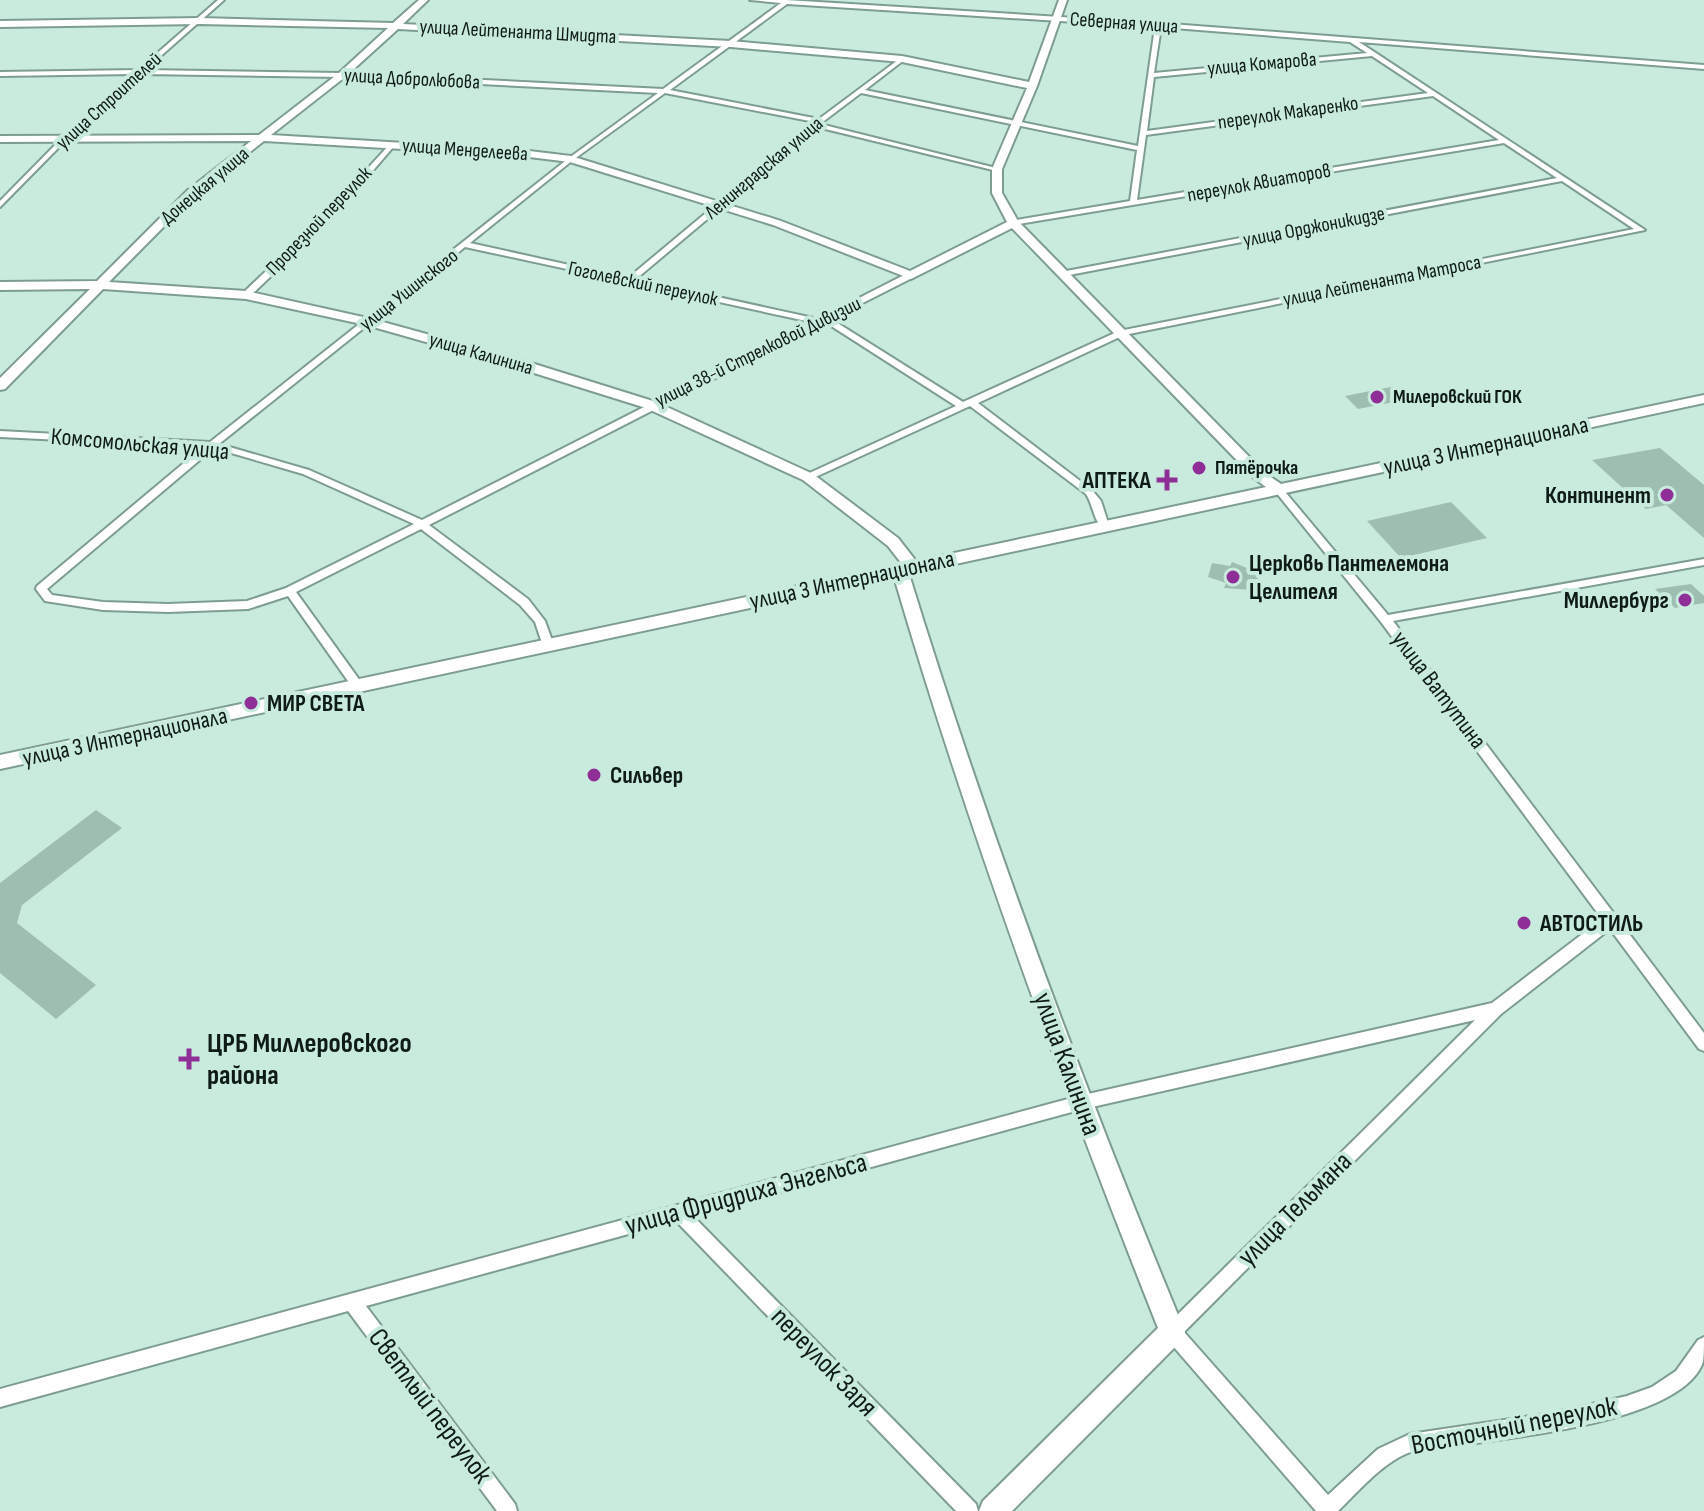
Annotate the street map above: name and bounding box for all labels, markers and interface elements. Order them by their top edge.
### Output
street label: Северная улица [1069,7,1179,39]
street label: улица Лейтенанта Шмидта [419,15,617,49]
street label: улица Строителей [51,47,167,155]
street label: улица Комарова [1206,47,1318,81]
street label: улица Добролюбова [343,63,481,95]
street label: переулок Макаренко [1216,91,1360,135]
street label: Ленинградская улица [699,112,828,225]
street label: улица Менделеева [401,134,529,166]
street label: Донецкая улица [156,142,254,230]
street label: переулок Авиаторов [1185,159,1333,207]
street label: Прорезной переулок [261,161,377,280]
street label: улица Орджоникидзе [1241,201,1387,253]
street label: улица Ушинского [355,244,463,336]
street label: улица Лейтенанта Матроса [1281,250,1483,312]
street label: Гоголевский переулок [566,256,720,312]
street label: улица 38-й Стрелковой Дивизии [651,292,865,412]
street label: улица Калинина [426,328,536,380]
place label: Милеровский ГОК [1393,385,1522,409]
marker: Милеровский ГОК [1368,388,1386,406]
street label: улица 3 Интернационала [1381,410,1591,482]
street label: Комсомольская улица [50,422,230,466]
place label: Пятёрочка [1215,456,1298,480]
marker: Пятёрочка [1190,459,1208,477]
place label: АПТЕКА [1082,466,1152,495]
marker: АПТЕКА [1158,471,1176,489]
place label: Континент [1545,481,1651,510]
marker: Континент [1658,486,1676,504]
street label: улица 3 Интернационала [747,544,957,616]
place label: Церковь Пантелемона Целителя [1249,549,1449,606]
marker: Церковь Пантелемона Целителя [1224,568,1242,586]
place label: Миллербург [1564,586,1669,615]
marker: Миллербург [1676,591,1694,609]
street label: улица Ватутина [1385,625,1493,755]
place label: МИР СВЕТА [267,689,365,718]
marker: МИР СВЕТА [242,694,260,712]
street label: улица 3 Интернационала [20,701,230,773]
place label: Сильвер [610,761,683,790]
marker: Сильвер [585,766,603,784]
place label: АВТОСТИЛЬ [1539,909,1643,938]
marker: АВТОСТИЛЬ [1515,914,1533,932]
street label: улица Калинина [1026,988,1108,1140]
place label: ЦРБ Миллеровского района [207,1027,412,1092]
marker: ЦРБ Миллеровского района [178,1048,200,1070]
street label: улица Тельмана [1231,1145,1359,1273]
street label: улица Фридриха Энгельса [622,1146,870,1242]
street label: переулок Заря [764,1301,884,1423]
street label: Светлый переулок [361,1322,499,1490]
street label: Восточный переулок [1408,1390,1620,1462]

